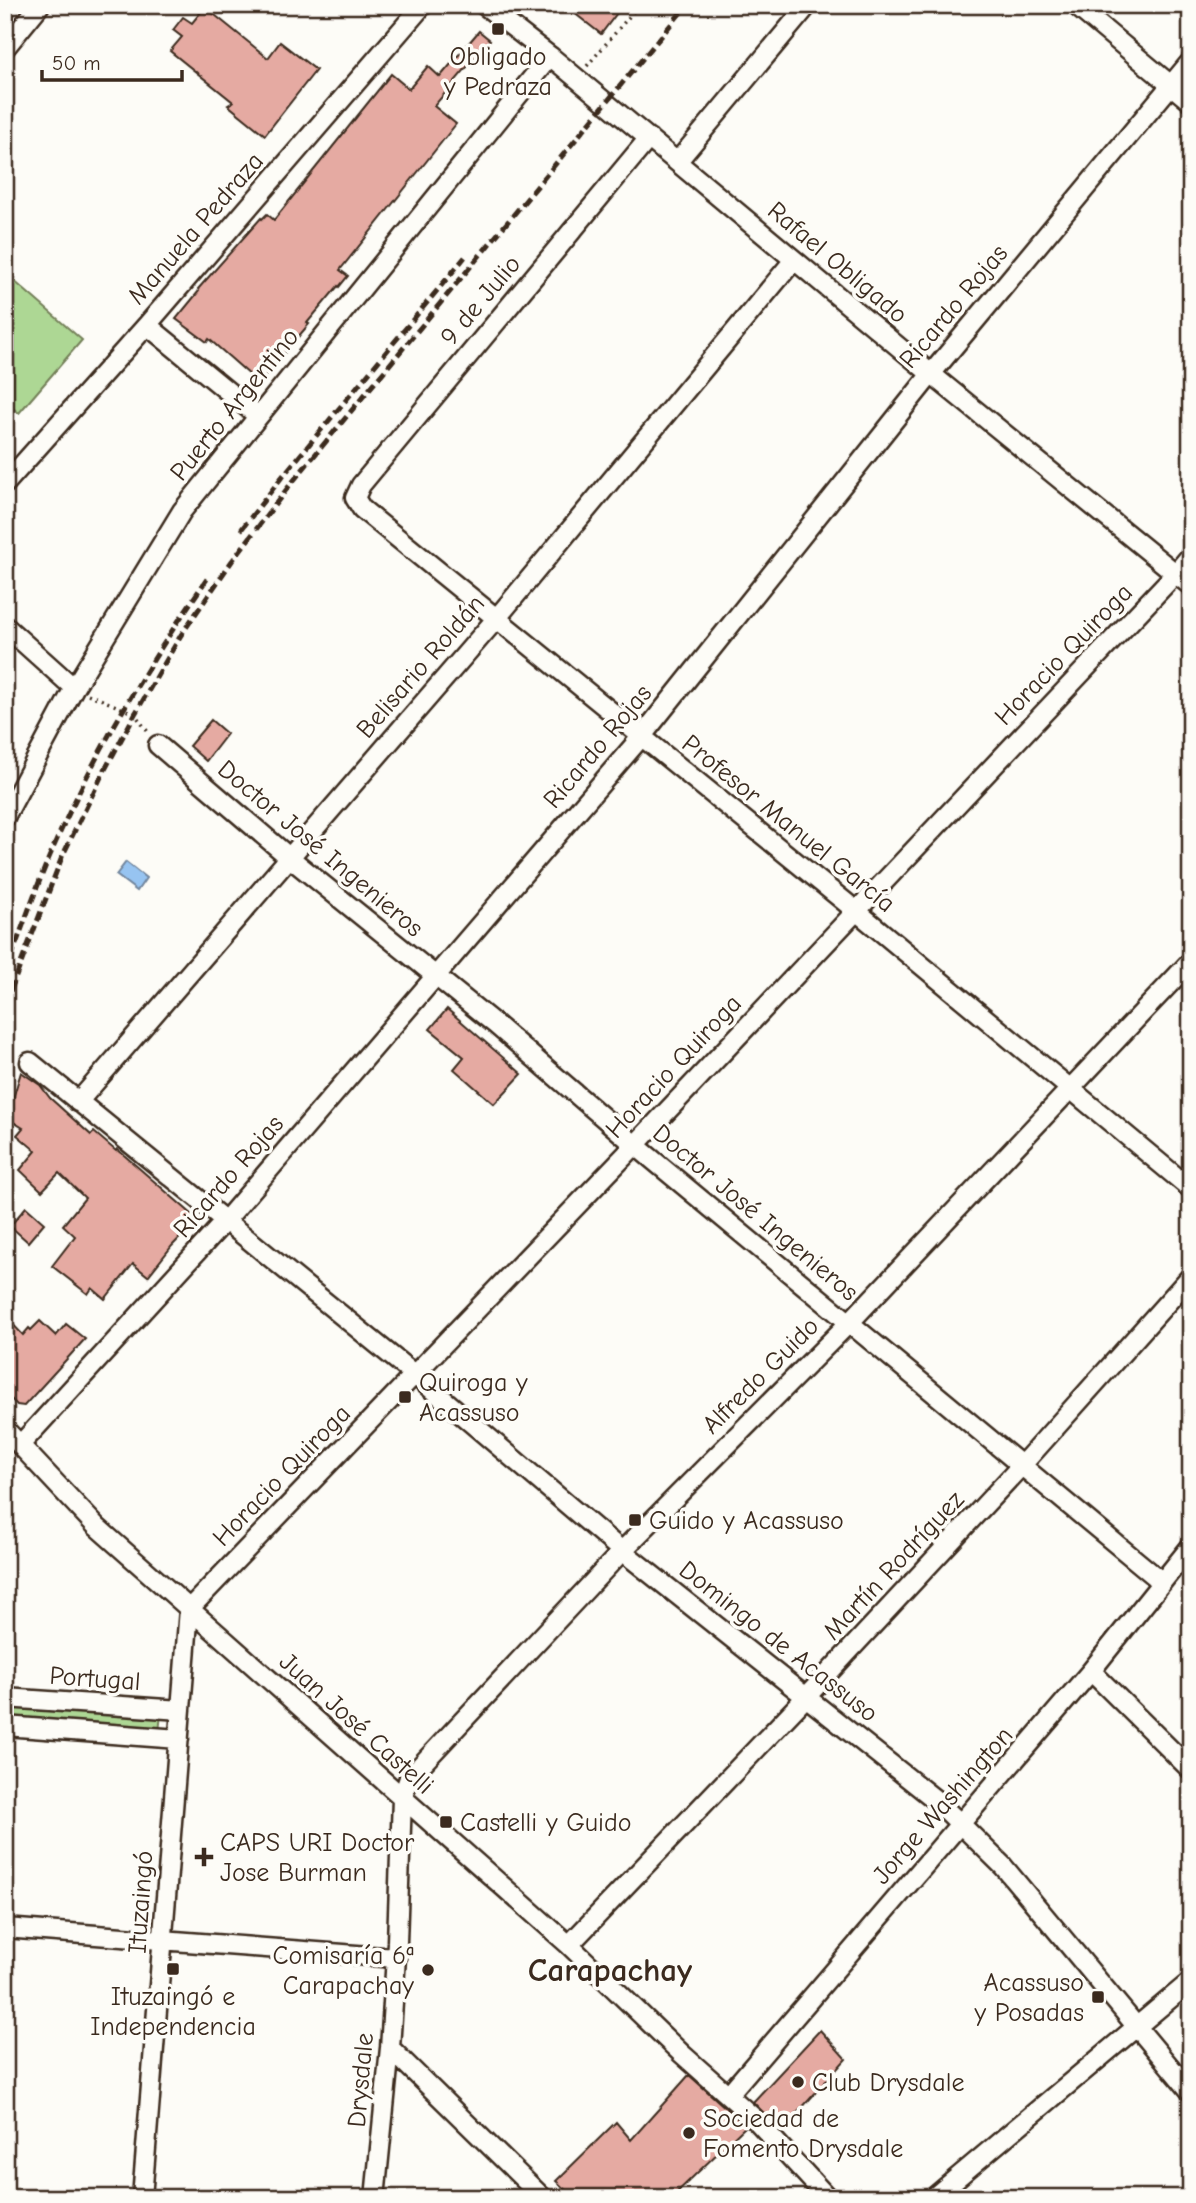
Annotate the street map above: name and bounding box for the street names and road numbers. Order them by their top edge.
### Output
street label: Manuela Pedraza [122,147,270,311]
street label: Rafael Obligado [761,196,913,330]
street label: Ricardo Rojas [893,239,1014,375]
street label: 9 de Julio [434,249,527,352]
street label: Puerto Argentino [164,322,305,487]
street label: Horacio Quiroga [989,578,1139,732]
street label: Belisario Roldán [350,589,491,744]
street label: Ricardo Rojas [537,679,658,815]
street label: Profesor Manuel García [676,729,901,919]
street label: Doctor José Ingenieros [212,754,429,943]
street label: Horacio Quiroga [600,989,748,1145]
street label: Ricardo Rojas [167,1109,290,1244]
street label: Doctor José Ingenieros [647,1118,864,1307]
street label: Alfredo Guido [696,1311,825,1440]
street label: Horacio Quiroga [207,1399,357,1553]
street label: Martín Rodríguez [817,1485,970,1646]
street label: Domingo de Acassuso [673,1555,884,1729]
street label: Juan José Castelli [273,1647,439,1801]
street label: Portugal [48,1661,141,1697]
street label: Jorge Washington [866,1721,1019,1890]
street label: Ituzaingó [122,1850,160,1954]
street label: Drysdale [342,2031,380,2129]

